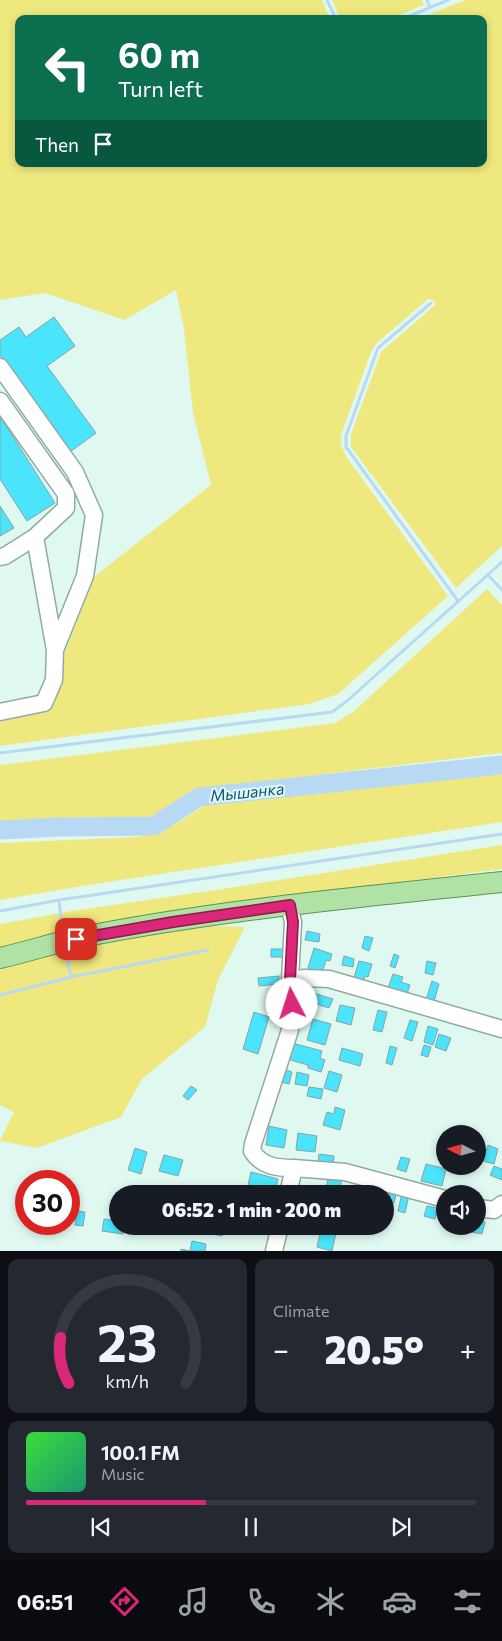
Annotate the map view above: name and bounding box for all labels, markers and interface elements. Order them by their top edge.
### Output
text: 60 m [118,32,200,75]
icon: left [35,35,100,100]
text: Turn left [118,75,203,102]
icon: arrive [89,130,117,158]
text: Then [35,133,79,156]
water label: Мышанка [209,778,285,805]
pin [55,918,97,960]
icon: arrive [62,925,90,953]
position arrow [265,977,317,1029]
north arrow [436,1125,486,1175]
map controls [436,1125,486,1235]
speed limit sign: 30 [15,1170,80,1235]
button: sound [436,1185,486,1235]
text: 06:52 · 1 min · 200 m [162,1198,341,1221]
text: Climate [273,1301,329,1320]
text: 23 [98,1309,157,1373]
text: 20.5° [324,1325,424,1372]
text: − [273,1332,289,1366]
text: + [460,1332,476,1366]
text: km/h [106,1370,149,1392]
text: 100.1 FM [101,1441,180,1464]
text: Music [101,1464,145,1483]
icon: previous [87,1513,115,1541]
icon: pause [237,1513,265,1541]
icon: next [387,1513,415,1541]
icon: directions [107,1584,142,1619]
icon: music [176,1584,211,1619]
icon: phone [244,1584,279,1619]
icon: climate [313,1584,348,1619]
icon: car [382,1584,417,1619]
icon: filters [450,1584,485,1619]
text: 06:51 [17,1588,74,1615]

